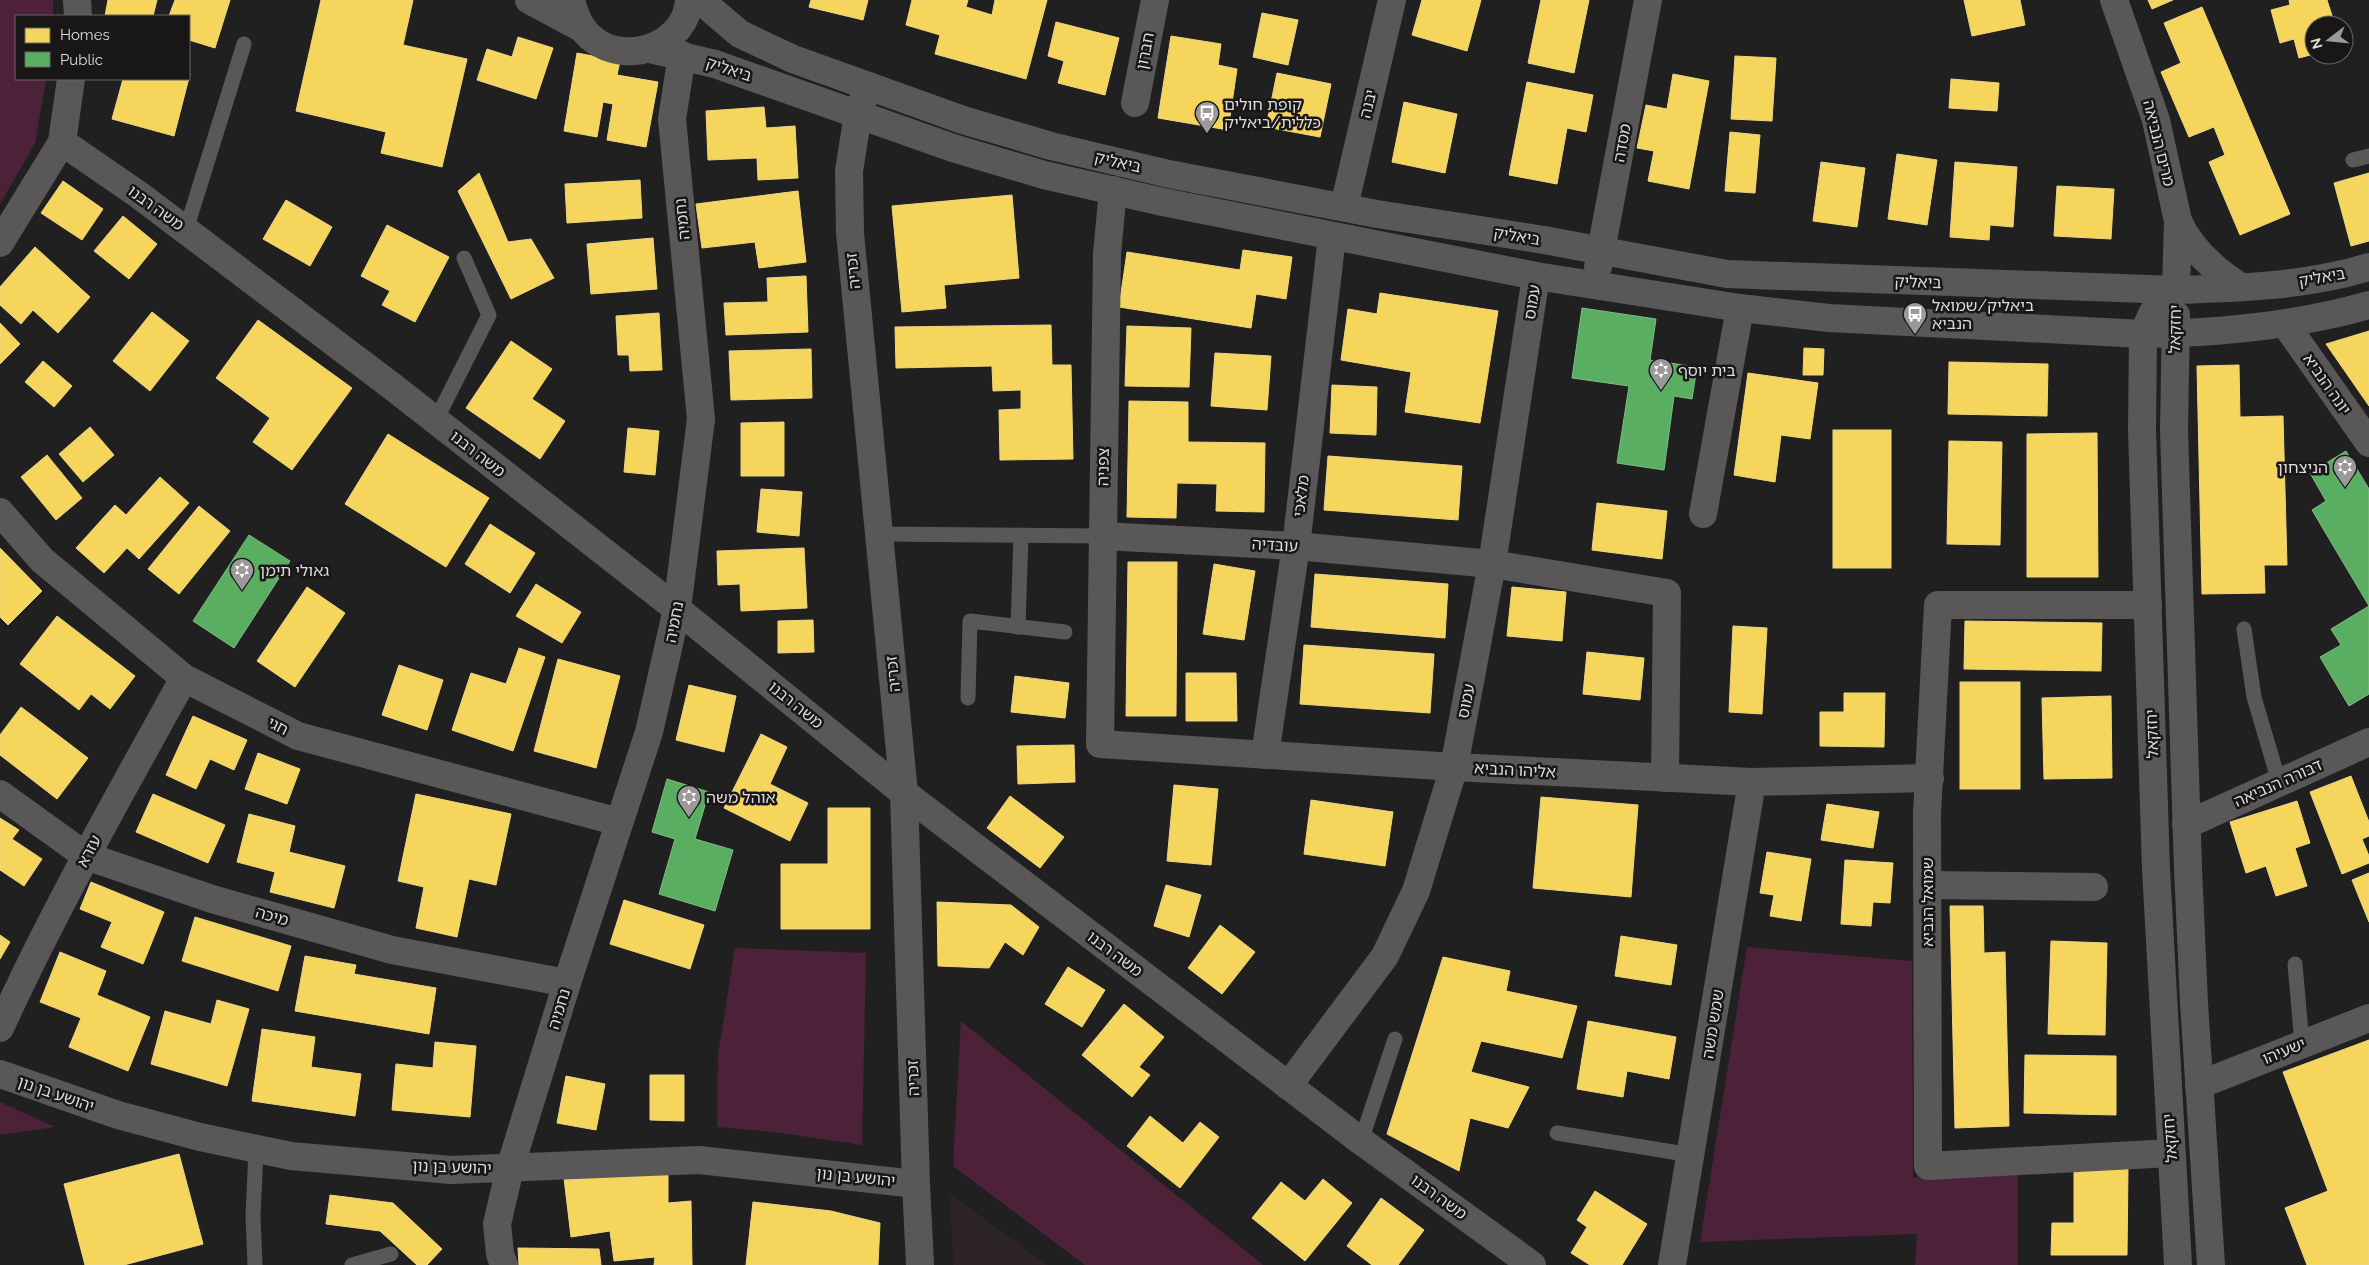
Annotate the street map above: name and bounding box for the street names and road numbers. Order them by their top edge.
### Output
street label: חברון [1132,31,1158,71]
street label: ביאליק [704,53,754,85]
street label: יבנה [1355,88,1381,120]
street label: מרים הנביאה [2139,98,2179,188]
street label: מסדה [1609,122,1635,164]
street label: ביאליק [1093,147,1143,177]
street label: משה רבנו [124,181,188,235]
street label: נחמיה [670,197,694,241]
street label: ביאליק [1492,223,1542,249]
street label: זכריה [842,252,864,290]
street label: ביאליק [2297,264,2347,290]
street label: ביאליק [1894,272,1942,292]
street label: עמוס [1520,283,1544,321]
street label: יחזקאל [2165,304,2185,354]
street label: יונה הנביא [2299,350,2355,418]
street label: משה רבנו [447,427,509,481]
street label: צפניה [1093,448,1113,486]
street label: מלאכי [1289,474,1313,518]
street label: עובדיה [1251,534,1299,556]
street label: נחמיה [661,600,687,644]
street label: זכריה [882,655,904,693]
street label: משה רבנו [765,677,827,733]
street label: עמוס [1453,682,1479,720]
street label: יחזקאל [2142,709,2162,759]
street label: חגי [264,713,292,739]
street label: דבורה הנביאה [2231,755,2325,811]
street label: אליהו הנביא [1474,758,1556,782]
street label: עזרא [73,832,105,870]
street label: שמואל הנביא [1918,857,1937,947]
street label: מיכה [253,902,291,930]
street label: משה רבנו [1084,927,1146,981]
street label: נחמיה [544,986,574,1032]
street label: שמש משה [1698,988,1728,1060]
street label: ישעיהו [2260,1034,2308,1068]
street label: זכריה [903,1060,923,1096]
street label: יהושע בן נון [15,1072,97,1116]
street label: יחזקאל [2159,1113,2181,1163]
street label: יהושע בן נון [412,1156,492,1178]
street label: יהושע בן נון [816,1163,896,1191]
street label: משה רבנו [1407,1170,1471,1224]

